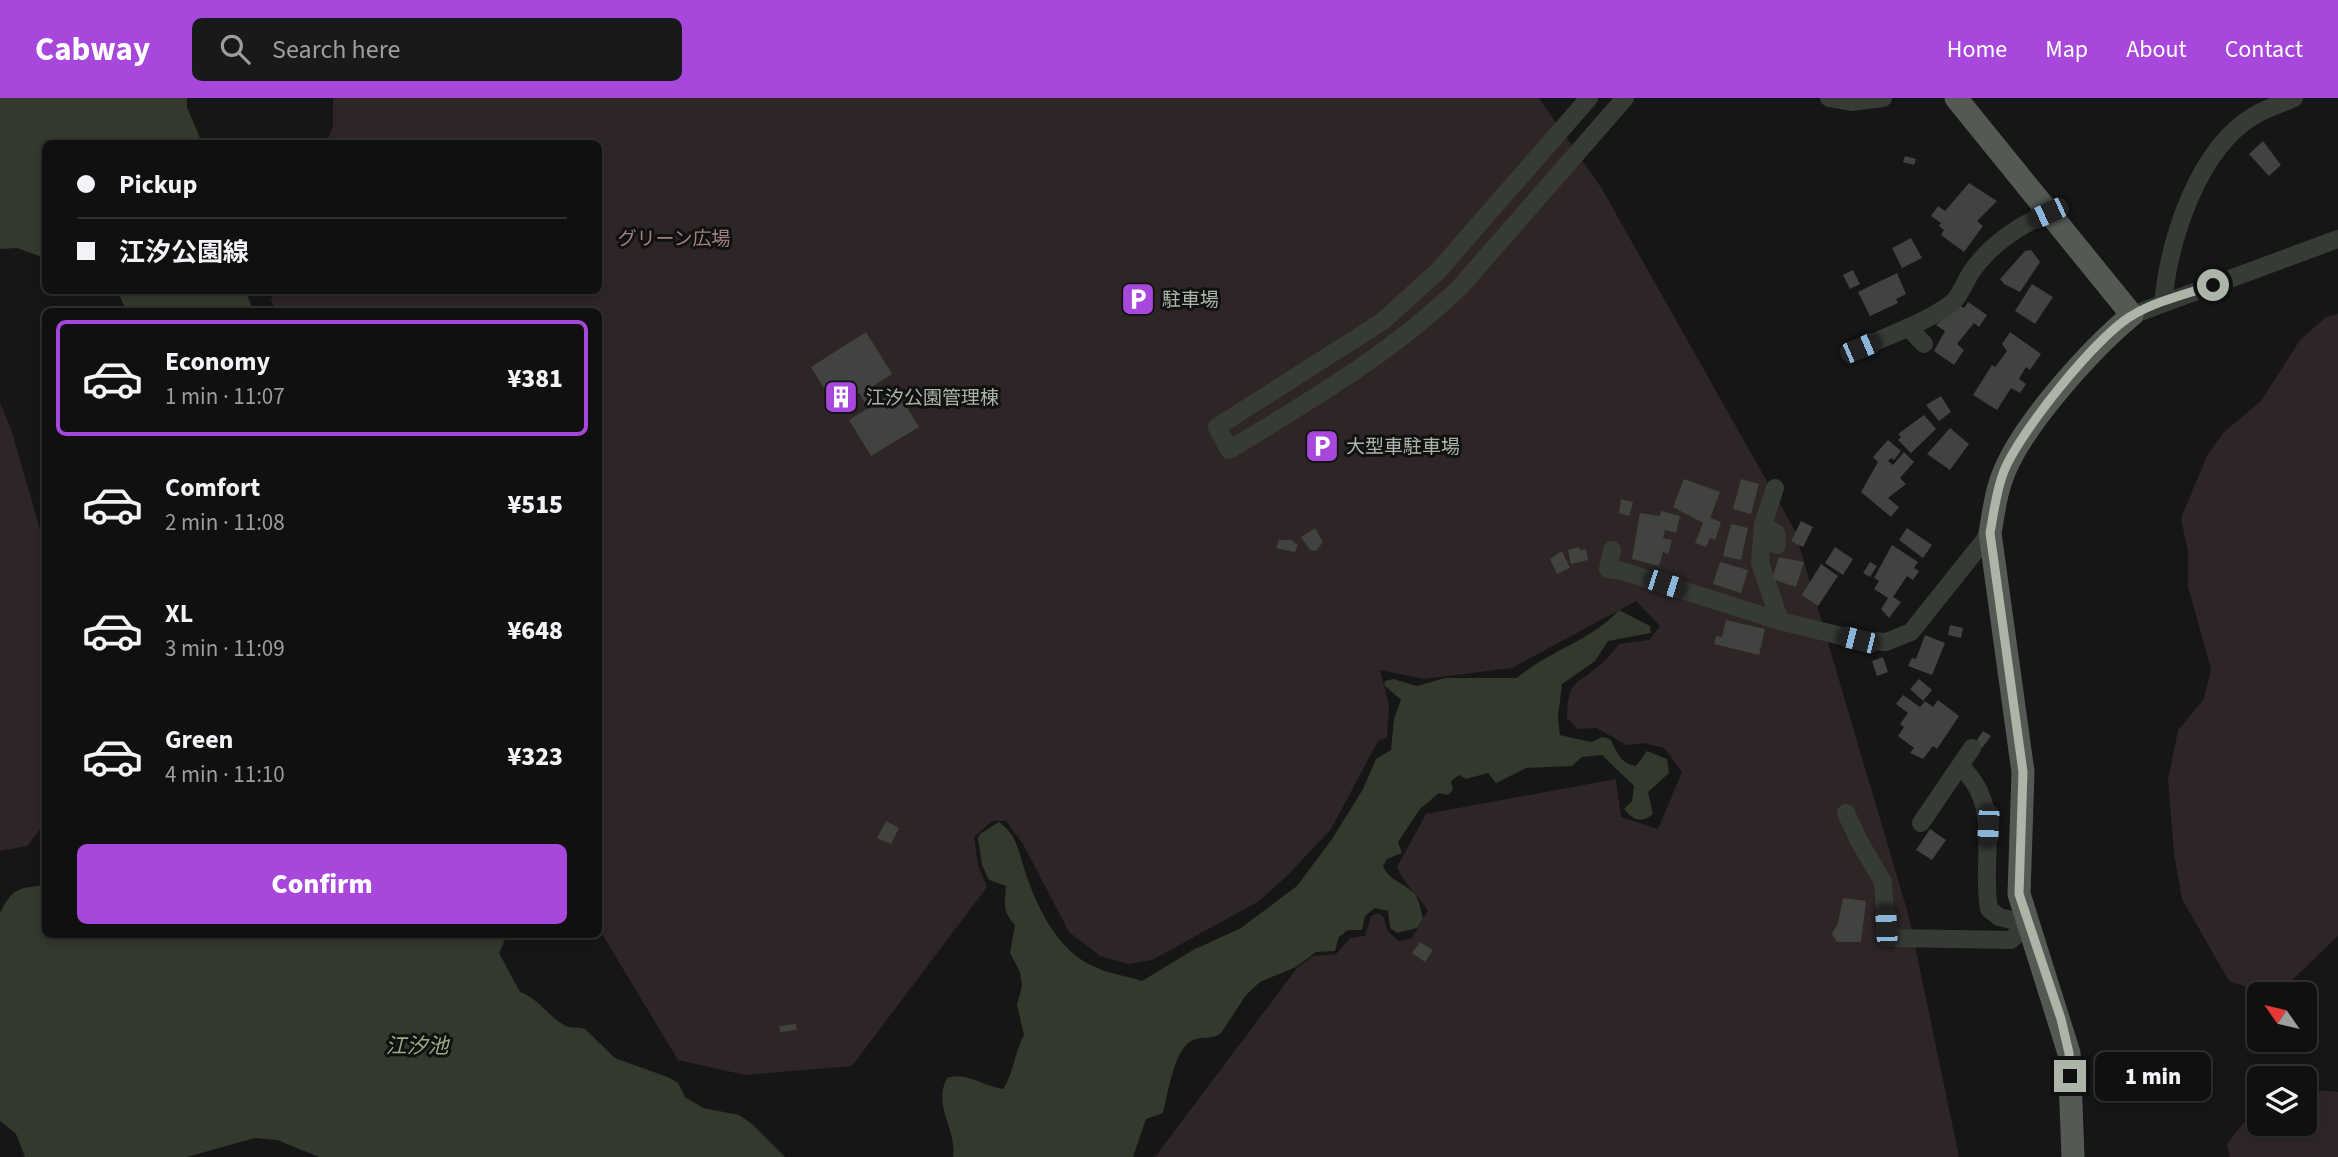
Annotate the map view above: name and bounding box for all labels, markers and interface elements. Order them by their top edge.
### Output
search box [192,18,682,81]
text: Cabway [35,26,150,73]
icon: search [216,30,254,68]
text: Search here [272,31,400,68]
text: Home [1947,32,2007,67]
text: Map [2045,32,2088,67]
text: About [2126,32,2187,67]
text: Contact [2225,32,2303,67]
text: Pickup [119,166,197,203]
car [2025,195,2072,231]
park label: グリーン広場 [617,226,731,253]
text: 江汐公園線 [119,234,249,271]
route start [2197,269,2229,301]
parking icon: 駐車場 [1119,280,1157,318]
place label: 駐車場 [1162,287,1219,314]
car [1837,330,1884,366]
text: Economy [165,343,270,380]
icon: car [81,347,144,410]
text: ¥381 [507,360,563,397]
building icon: 江汐公園管理棟 [822,378,860,416]
text: 1 min · 11:07 [165,380,285,413]
place label: 江汐公園管理棟 [866,385,999,412]
parking icon: 大型車駐車場 [1303,427,1341,465]
place label: 大型車駐車場 [1346,434,1460,461]
text: Comfort [165,469,260,506]
icon: car [81,473,144,536]
text: ¥515 [507,486,563,523]
text: 2 min · 11:08 [165,506,285,539]
car [1642,568,1689,600]
text: XL [165,595,193,632]
icon: car [81,599,144,662]
text: ¥648 [507,612,563,649]
car [1836,625,1881,655]
text: 3 min · 11:09 [165,632,285,665]
text: Green [165,721,233,758]
icon: car [81,725,144,788]
text: ¥323 [507,738,563,775]
text: 4 min · 11:10 [165,758,285,791]
car [1977,804,2000,848]
button: Confirm [77,844,567,924]
car [1875,904,1898,948]
north arrow [2247,982,2317,1052]
map controls [2247,982,2317,1136]
water label: 江汐池 [386,1031,450,1061]
callout: 1 min [2094,1052,2210,1100]
route end [2054,1060,2086,1092]
text: 1 min [2125,1060,2181,1093]
button: layers [2247,1066,2317,1136]

